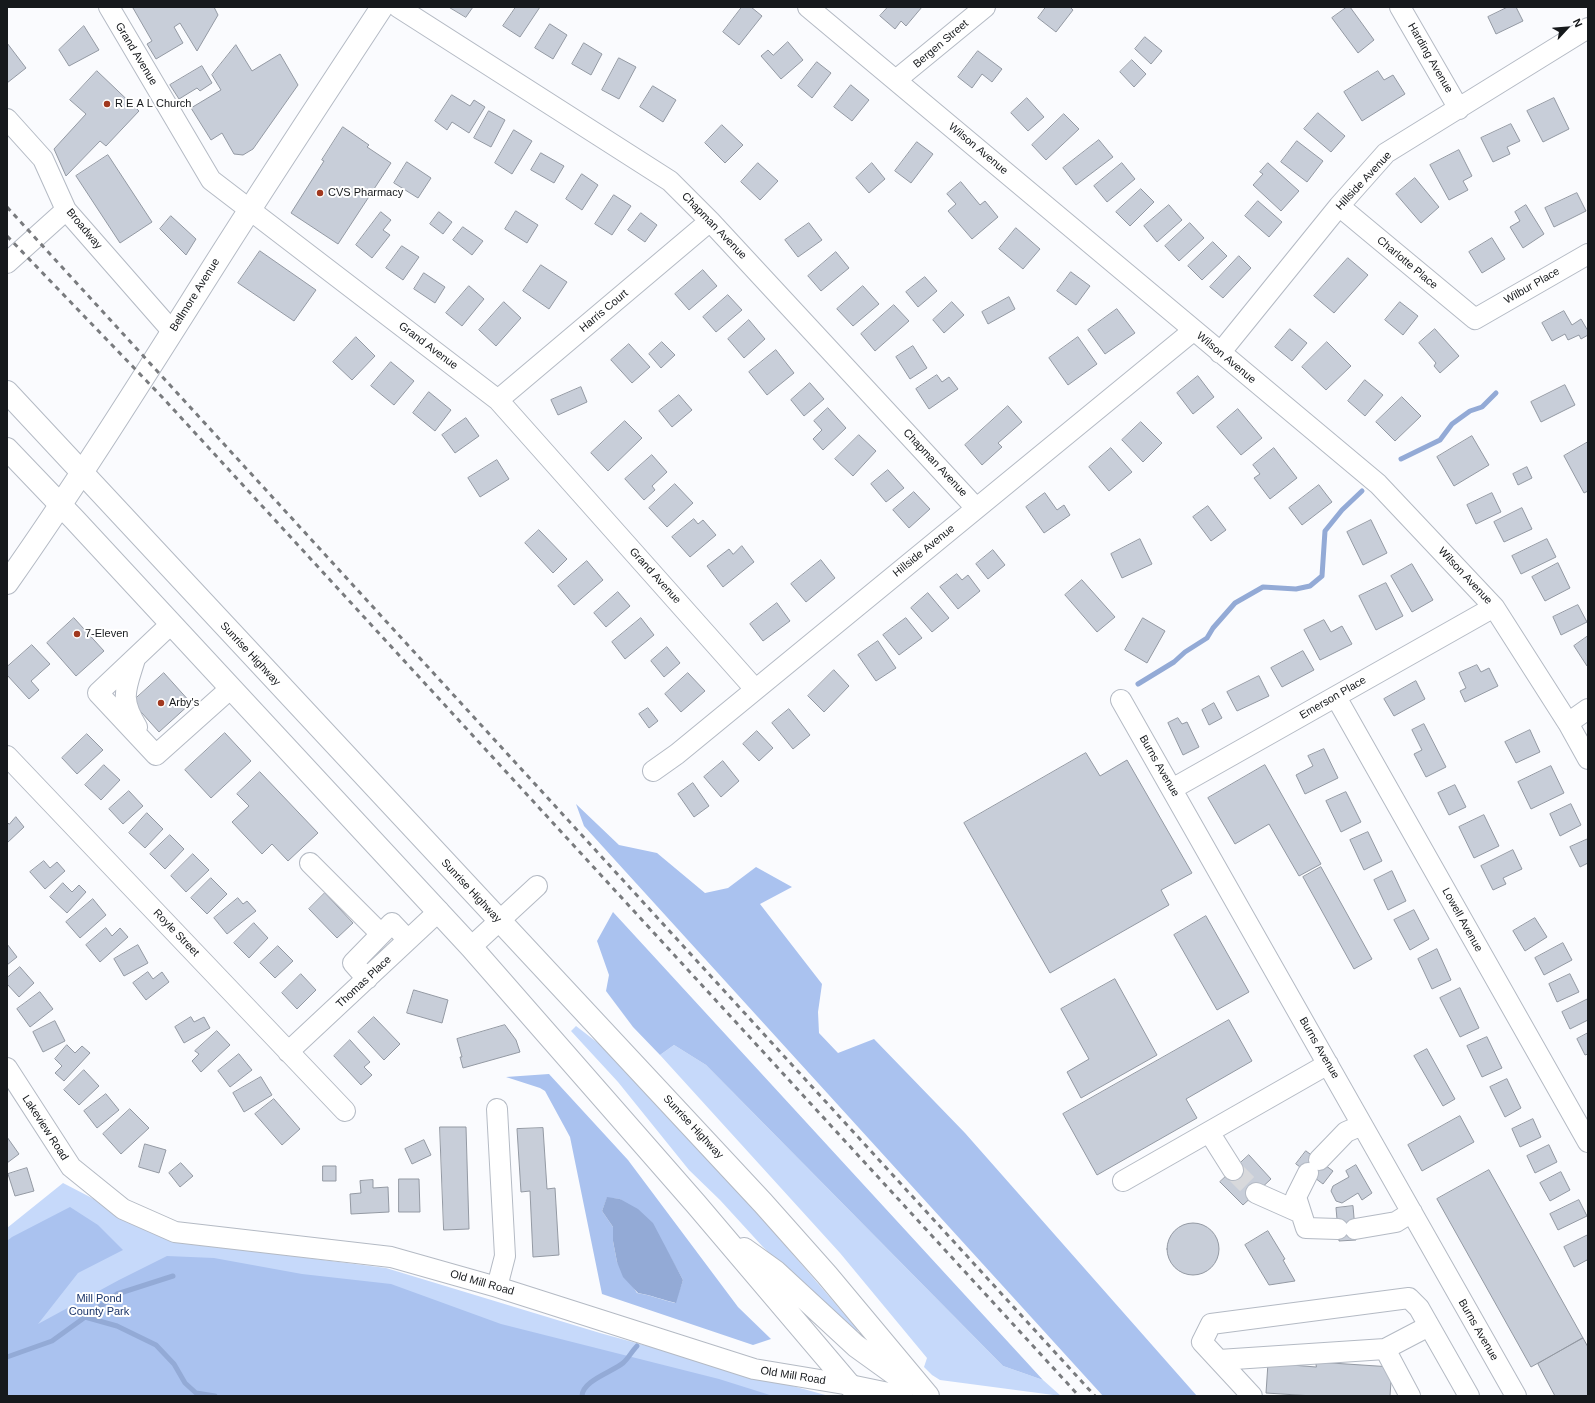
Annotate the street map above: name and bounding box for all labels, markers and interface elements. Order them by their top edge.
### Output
north arrow [1547,8,1587,48]
street label: Bergen Street [911,17,971,71]
text: N [1571,17,1585,29]
street label: Grand Avenue [112,20,160,88]
street label: Harding Avenue [1405,21,1455,95]
place label: R E A L Church [115,97,191,111]
marker: R E A L Church [102,99,112,109]
street label: Wilson Avenue [946,120,1010,178]
street label: Hillside Avenue [1333,149,1395,213]
place label: CVS Pharmacy [328,186,403,200]
marker: CVS Pharmacy [315,188,325,198]
street label: Chapman Avenue [679,190,749,262]
street label: Broadway [63,206,105,252]
street label: Charlotte Place [1374,234,1440,292]
street label: Bellmore Avenue [167,256,223,334]
street label: Wilbur Place [1502,265,1562,307]
street label: Harris Court [577,287,631,335]
street label: Grand Avenue [396,319,460,373]
street label: Wilson Avenue [1194,329,1258,387]
street label: Chapman Avenue [900,426,970,500]
street label: Hillside Avenue [890,522,958,580]
street label: Grand Avenue [626,545,684,607]
street label: Wilson Avenue [1435,545,1495,607]
street label: Sunrise Highway [217,619,283,689]
place label: 7-Eleven [85,627,128,641]
marker: 7-Eleven [72,629,82,639]
street label: Emerson Place [1297,674,1369,722]
place label: Arby's [169,696,199,710]
marker: Arby's [156,698,166,708]
street label: Burns Avenue [1136,733,1182,799]
street label: Sunrise Highway [438,856,504,926]
street label: Lowell Avenue [1439,886,1485,954]
street label: Royle Street [150,907,202,959]
street label: Thomas Place [334,953,394,1011]
street label: Burns Avenue [1296,1015,1342,1081]
street label: Sunrise Highway [660,1092,726,1162]
street label: Lakeview Road [19,1093,71,1163]
street label: Old Mill Road [448,1268,516,1298]
park label: Mill Pond County Park [69,1292,129,1318]
street label: Burns Avenue [1455,1297,1501,1363]
street label: Old Mill Road [759,1364,827,1388]

